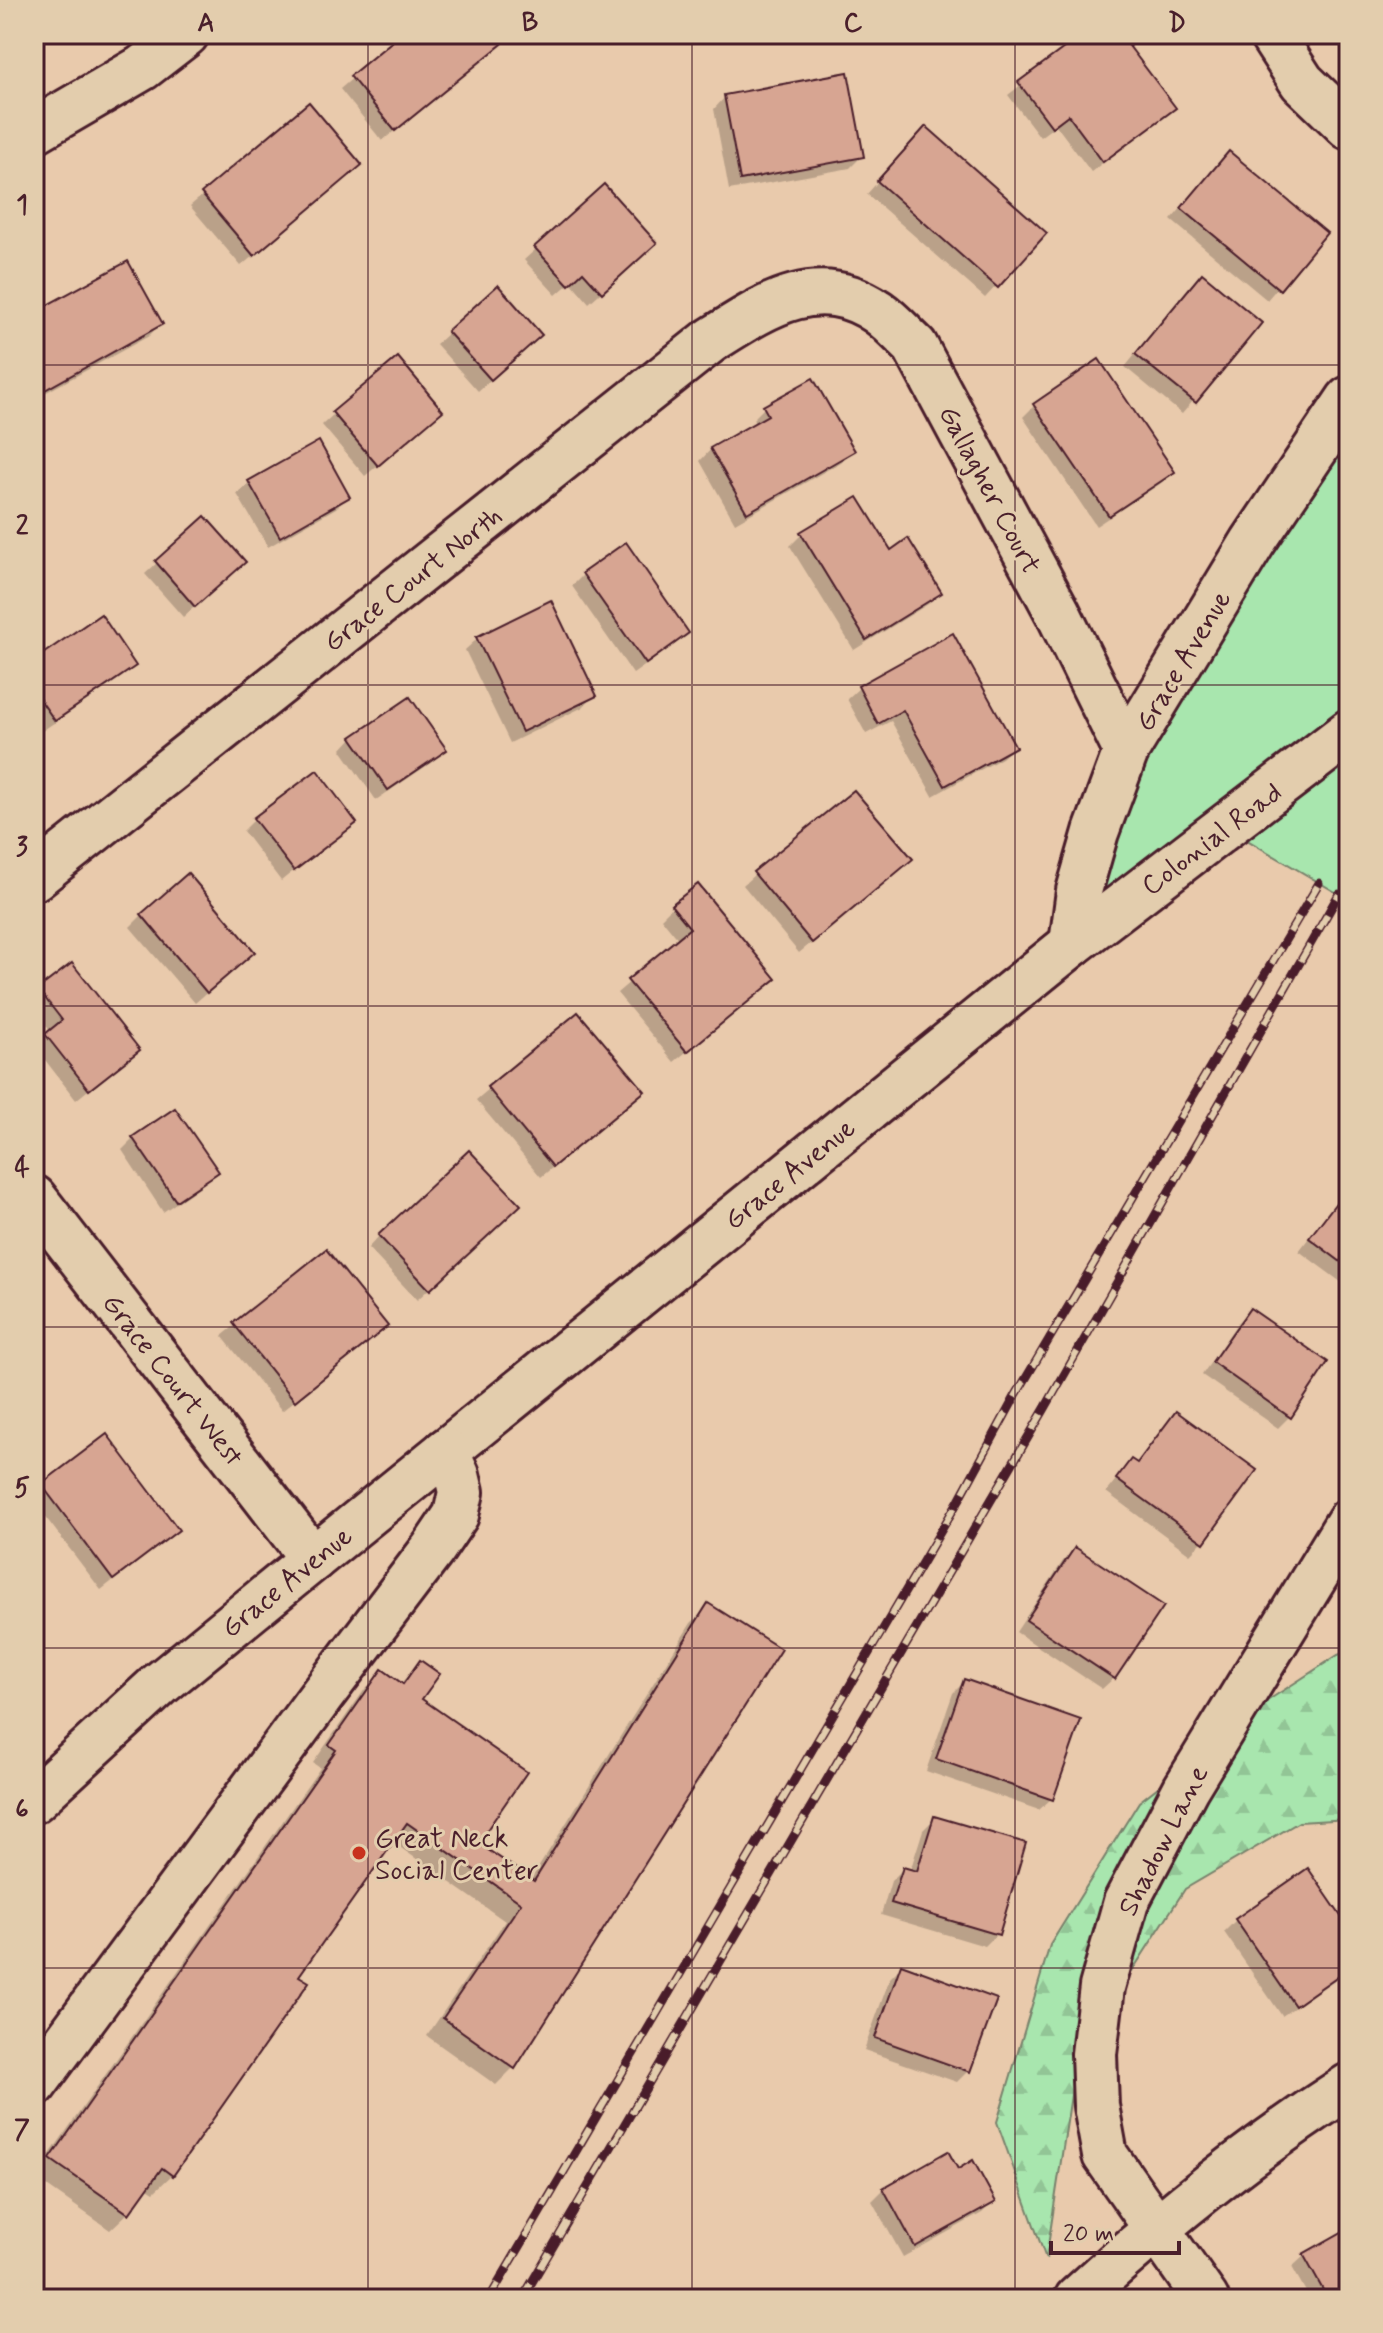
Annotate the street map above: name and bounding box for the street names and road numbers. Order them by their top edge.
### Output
street label: Gallagher Court [929,399,1049,581]
street label: Grace Court North [317,499,511,661]
street label: Grace Avenue [1127,584,1241,739]
street label: Colonial Road [1135,775,1290,905]
street label: Grace Avenue [717,1111,864,1239]
street label: Grace Court West [93,1287,252,1475]
street label: Grace Avenue [214,1519,361,1647]
street label: Shadow Lane [1110,1760,1218,1923]

